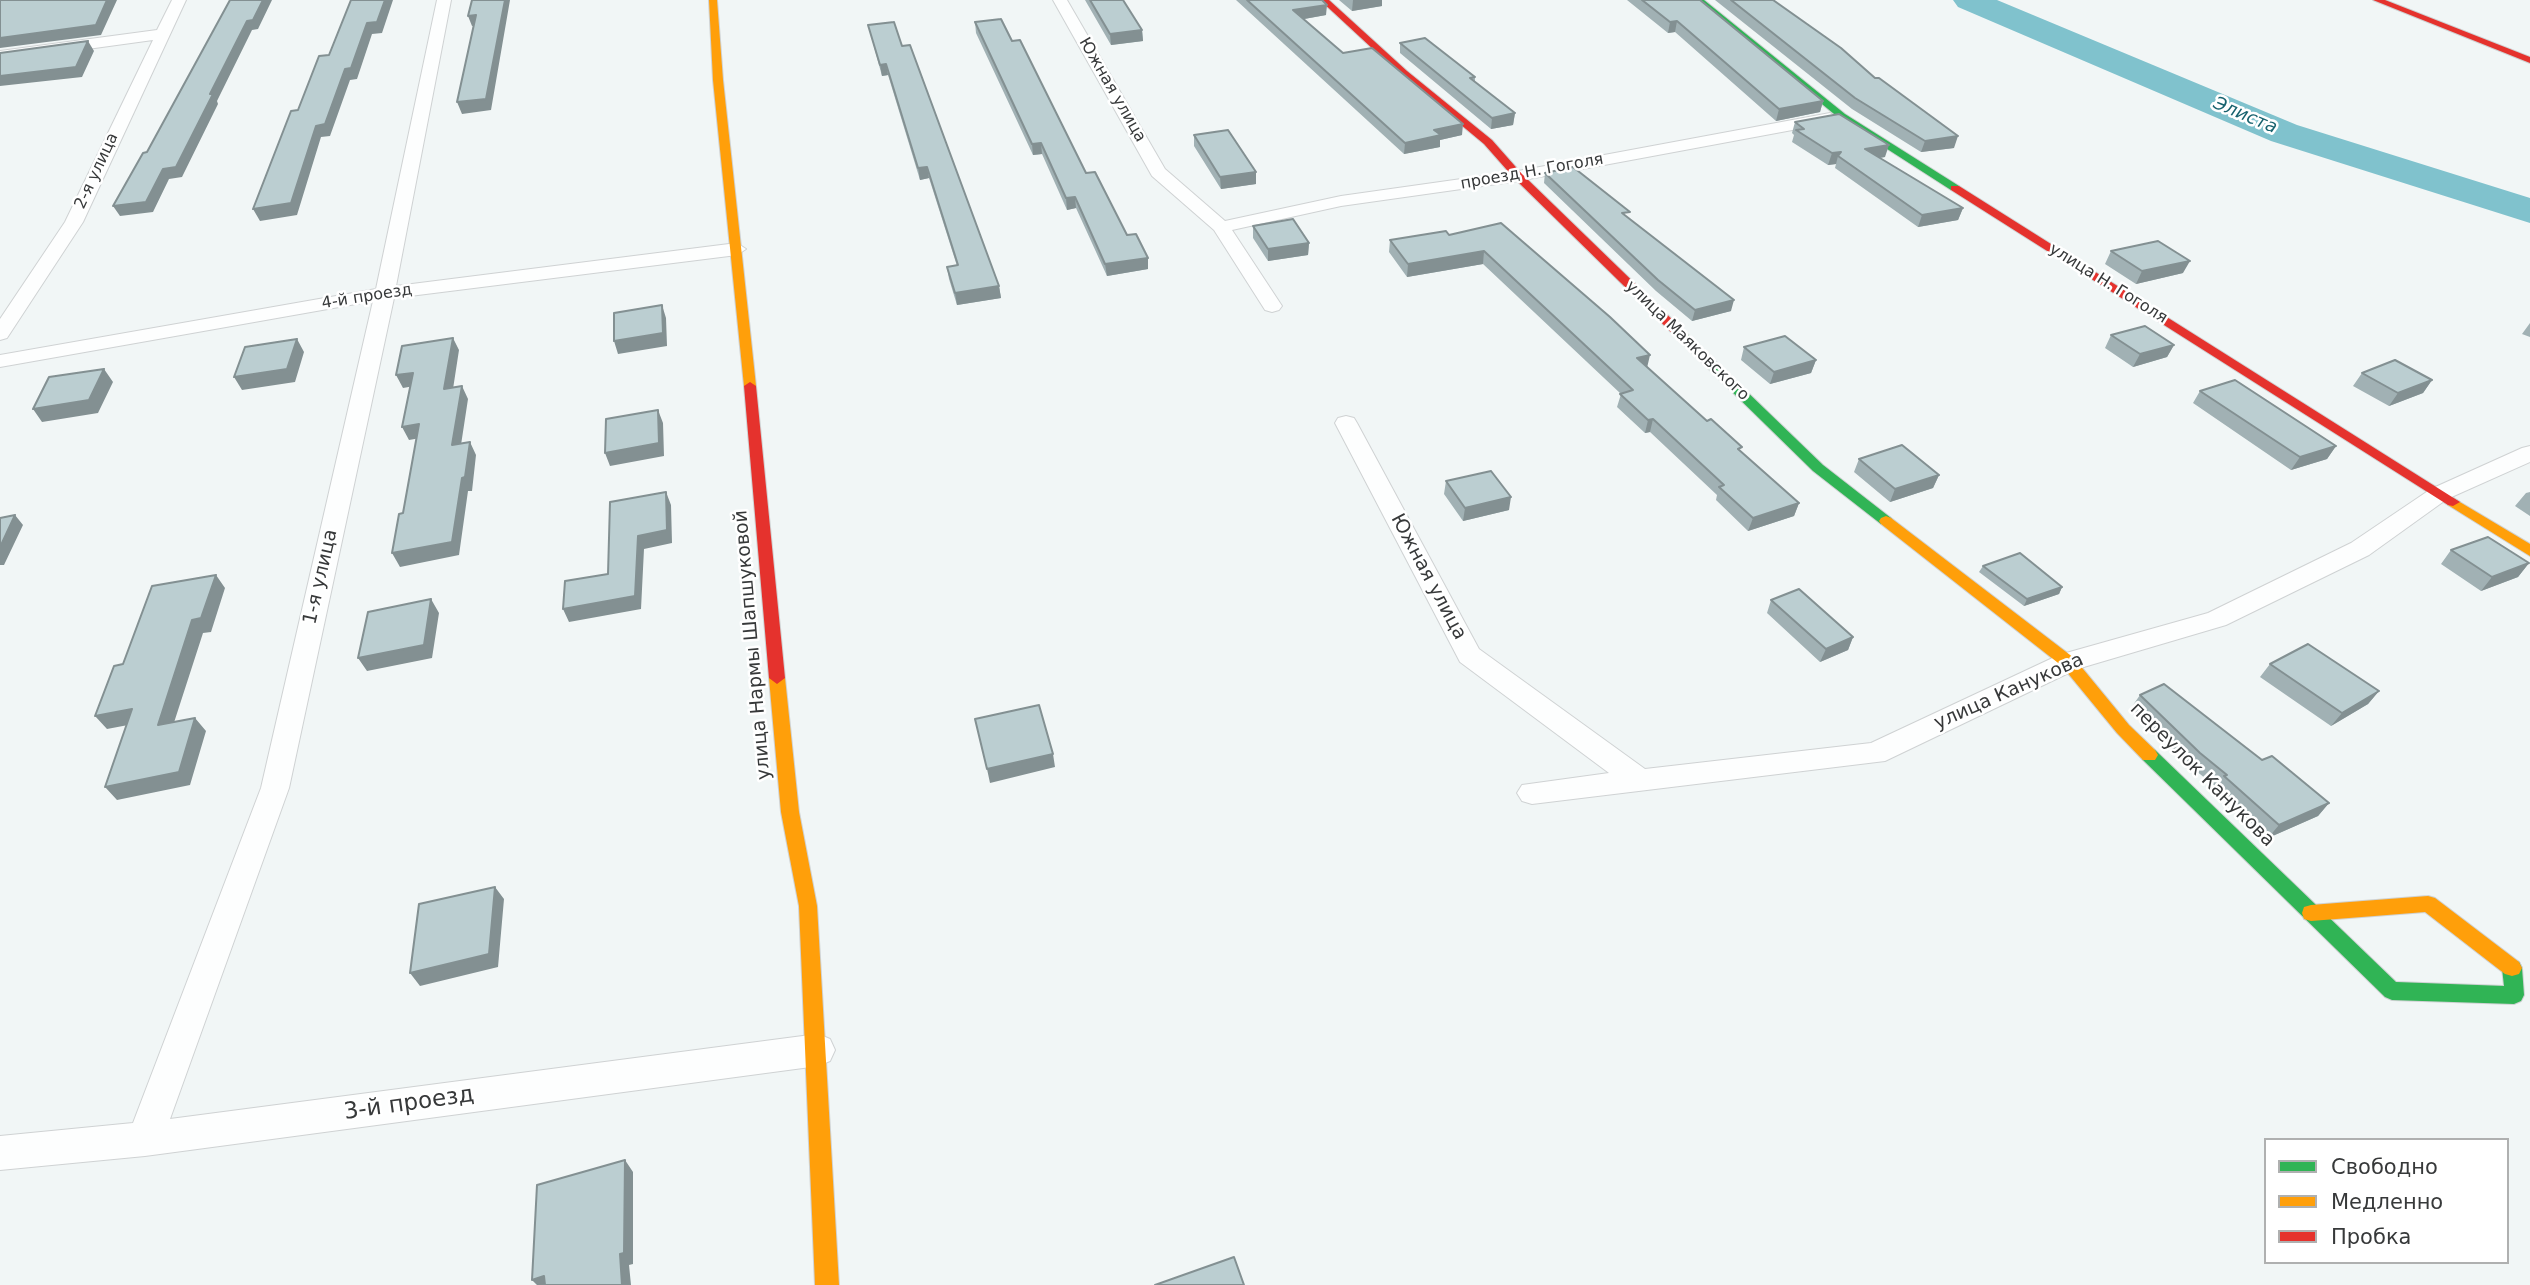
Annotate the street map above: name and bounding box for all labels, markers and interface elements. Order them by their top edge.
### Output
street label: Южная улица [1074,34,1150,146]
water label: Элиста [2210,93,2280,139]
street label: 2-я улица [71,130,123,212]
street label: проезд Н. Гоголя [1459,150,1605,194]
street label: улица Н. Гоголя [2045,240,2171,328]
street label: улица Маяковского [1621,277,1753,405]
street label: 4-й проезд [320,280,414,314]
street label: улица Нармы Шапшуковой [730,509,776,781]
street label: Южная улица [1385,510,1471,644]
street label: 1-я улица [299,527,343,627]
street label: улица Канукова [1931,649,2087,735]
street label: переулок Канукова [2125,698,2279,852]
street label: 3-й проезд [342,1081,476,1127]
legend [2264,1138,2509,1264]
text: Свободно [2331,1155,2438,1179]
text: Медленно [2331,1190,2443,1214]
text: Пробка [2331,1225,2411,1249]

